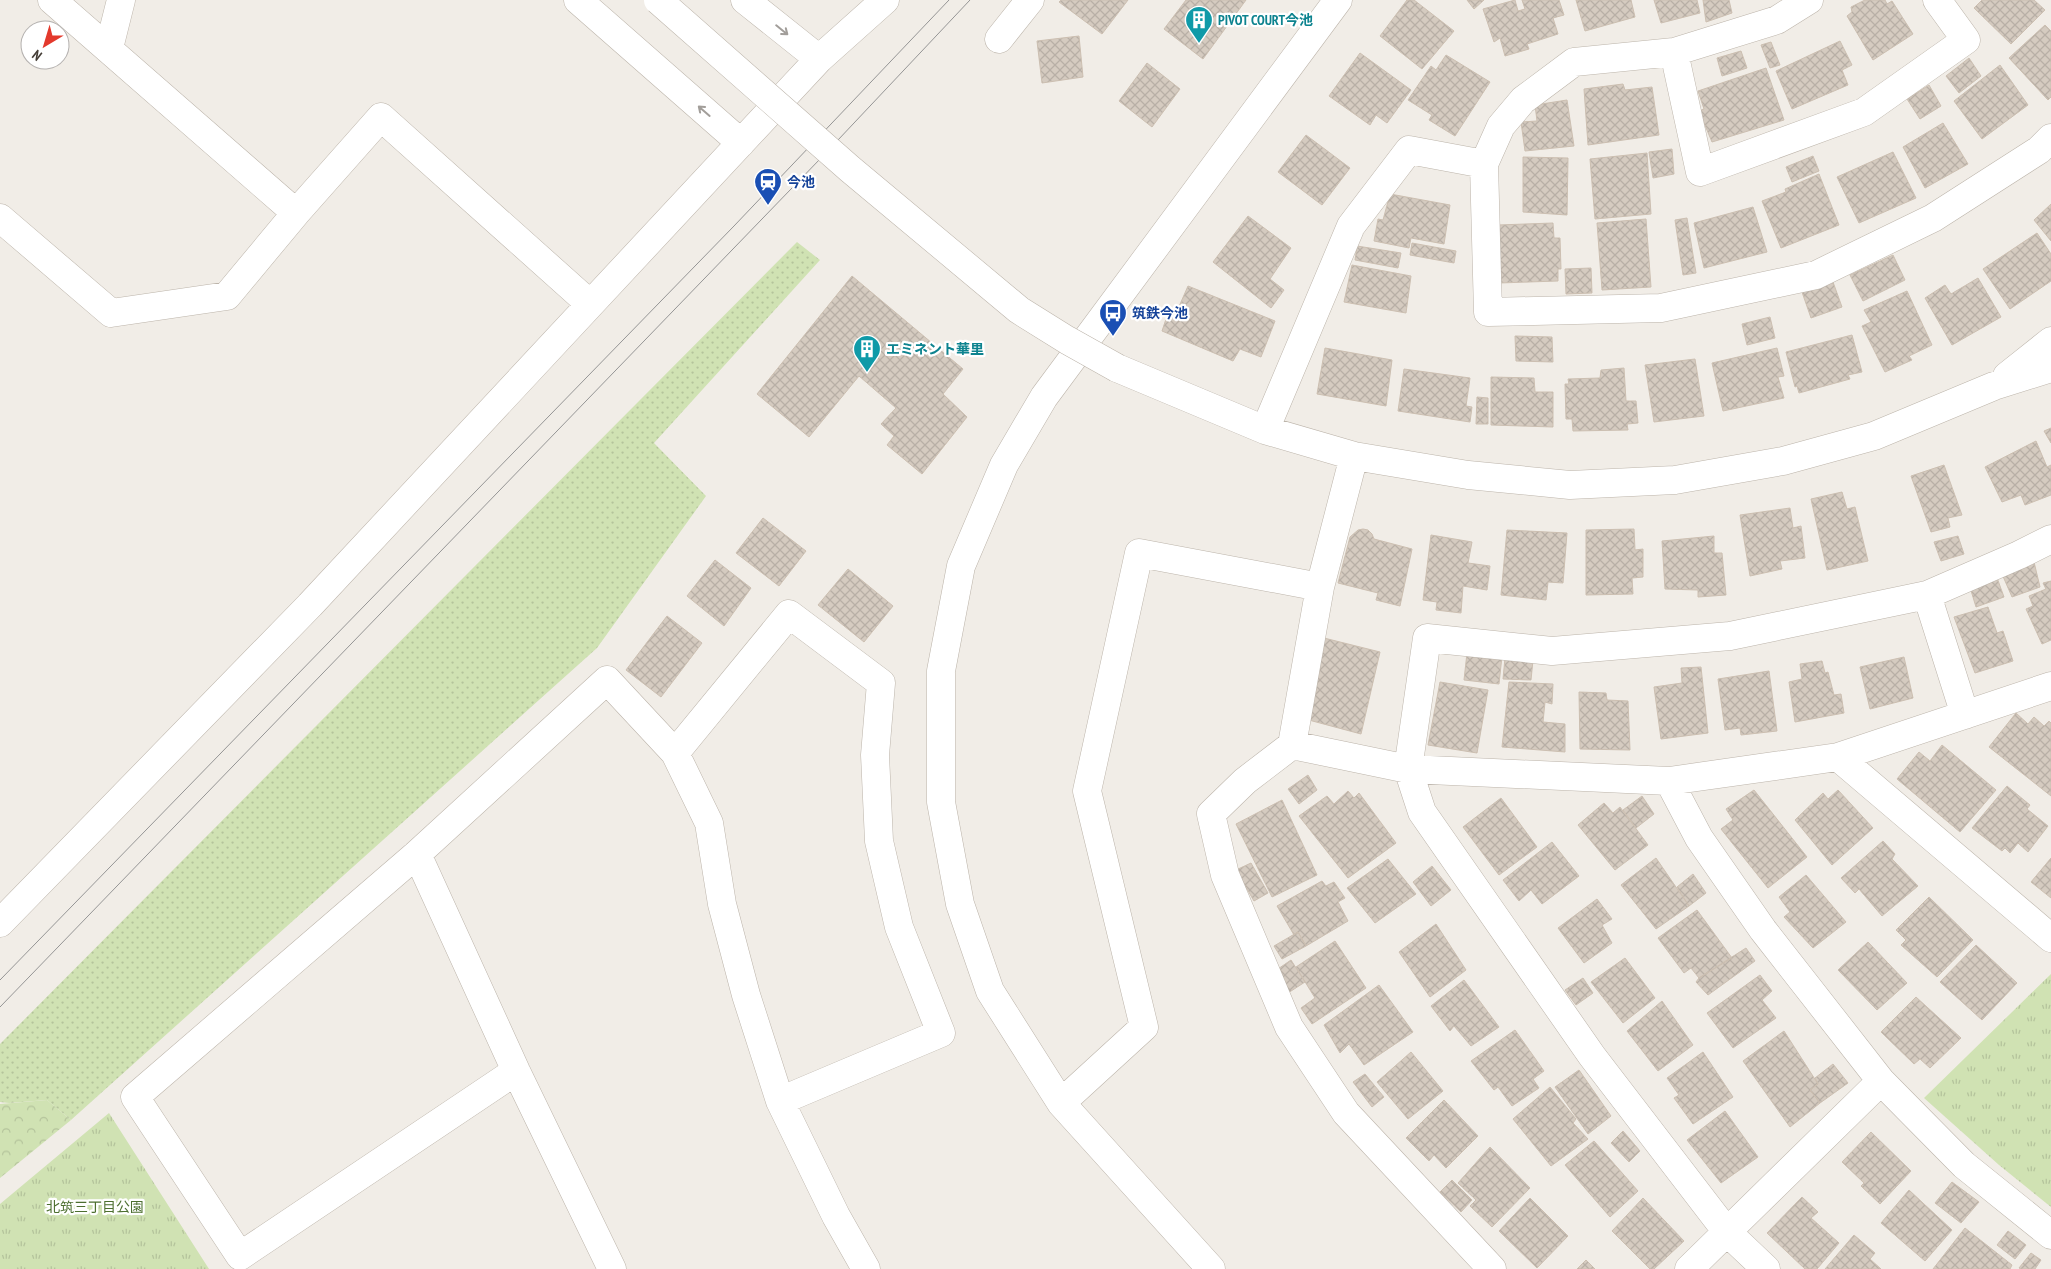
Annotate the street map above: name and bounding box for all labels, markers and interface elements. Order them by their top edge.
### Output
building icon: PIVOT COURT今池 [1184,5,1214,44]
place label: PIVOT COURT今池 [1218,11,1313,29]
north arrow [20,20,70,70]
one-way arrow [775,24,788,35]
text: N [28,46,46,65]
one-way arrow [697,105,710,116]
station icon: 今池 [753,167,783,206]
place label: 今池 [787,173,815,191]
bus stop icon: 筑鉄今池 [1098,298,1128,337]
place label: 筑鉄今池 [1132,304,1188,322]
building icon: エミネント華里 [852,334,882,373]
place label: エミネント華里 [886,340,984,358]
park label: 北筑三丁目公園 [46,1198,144,1216]

